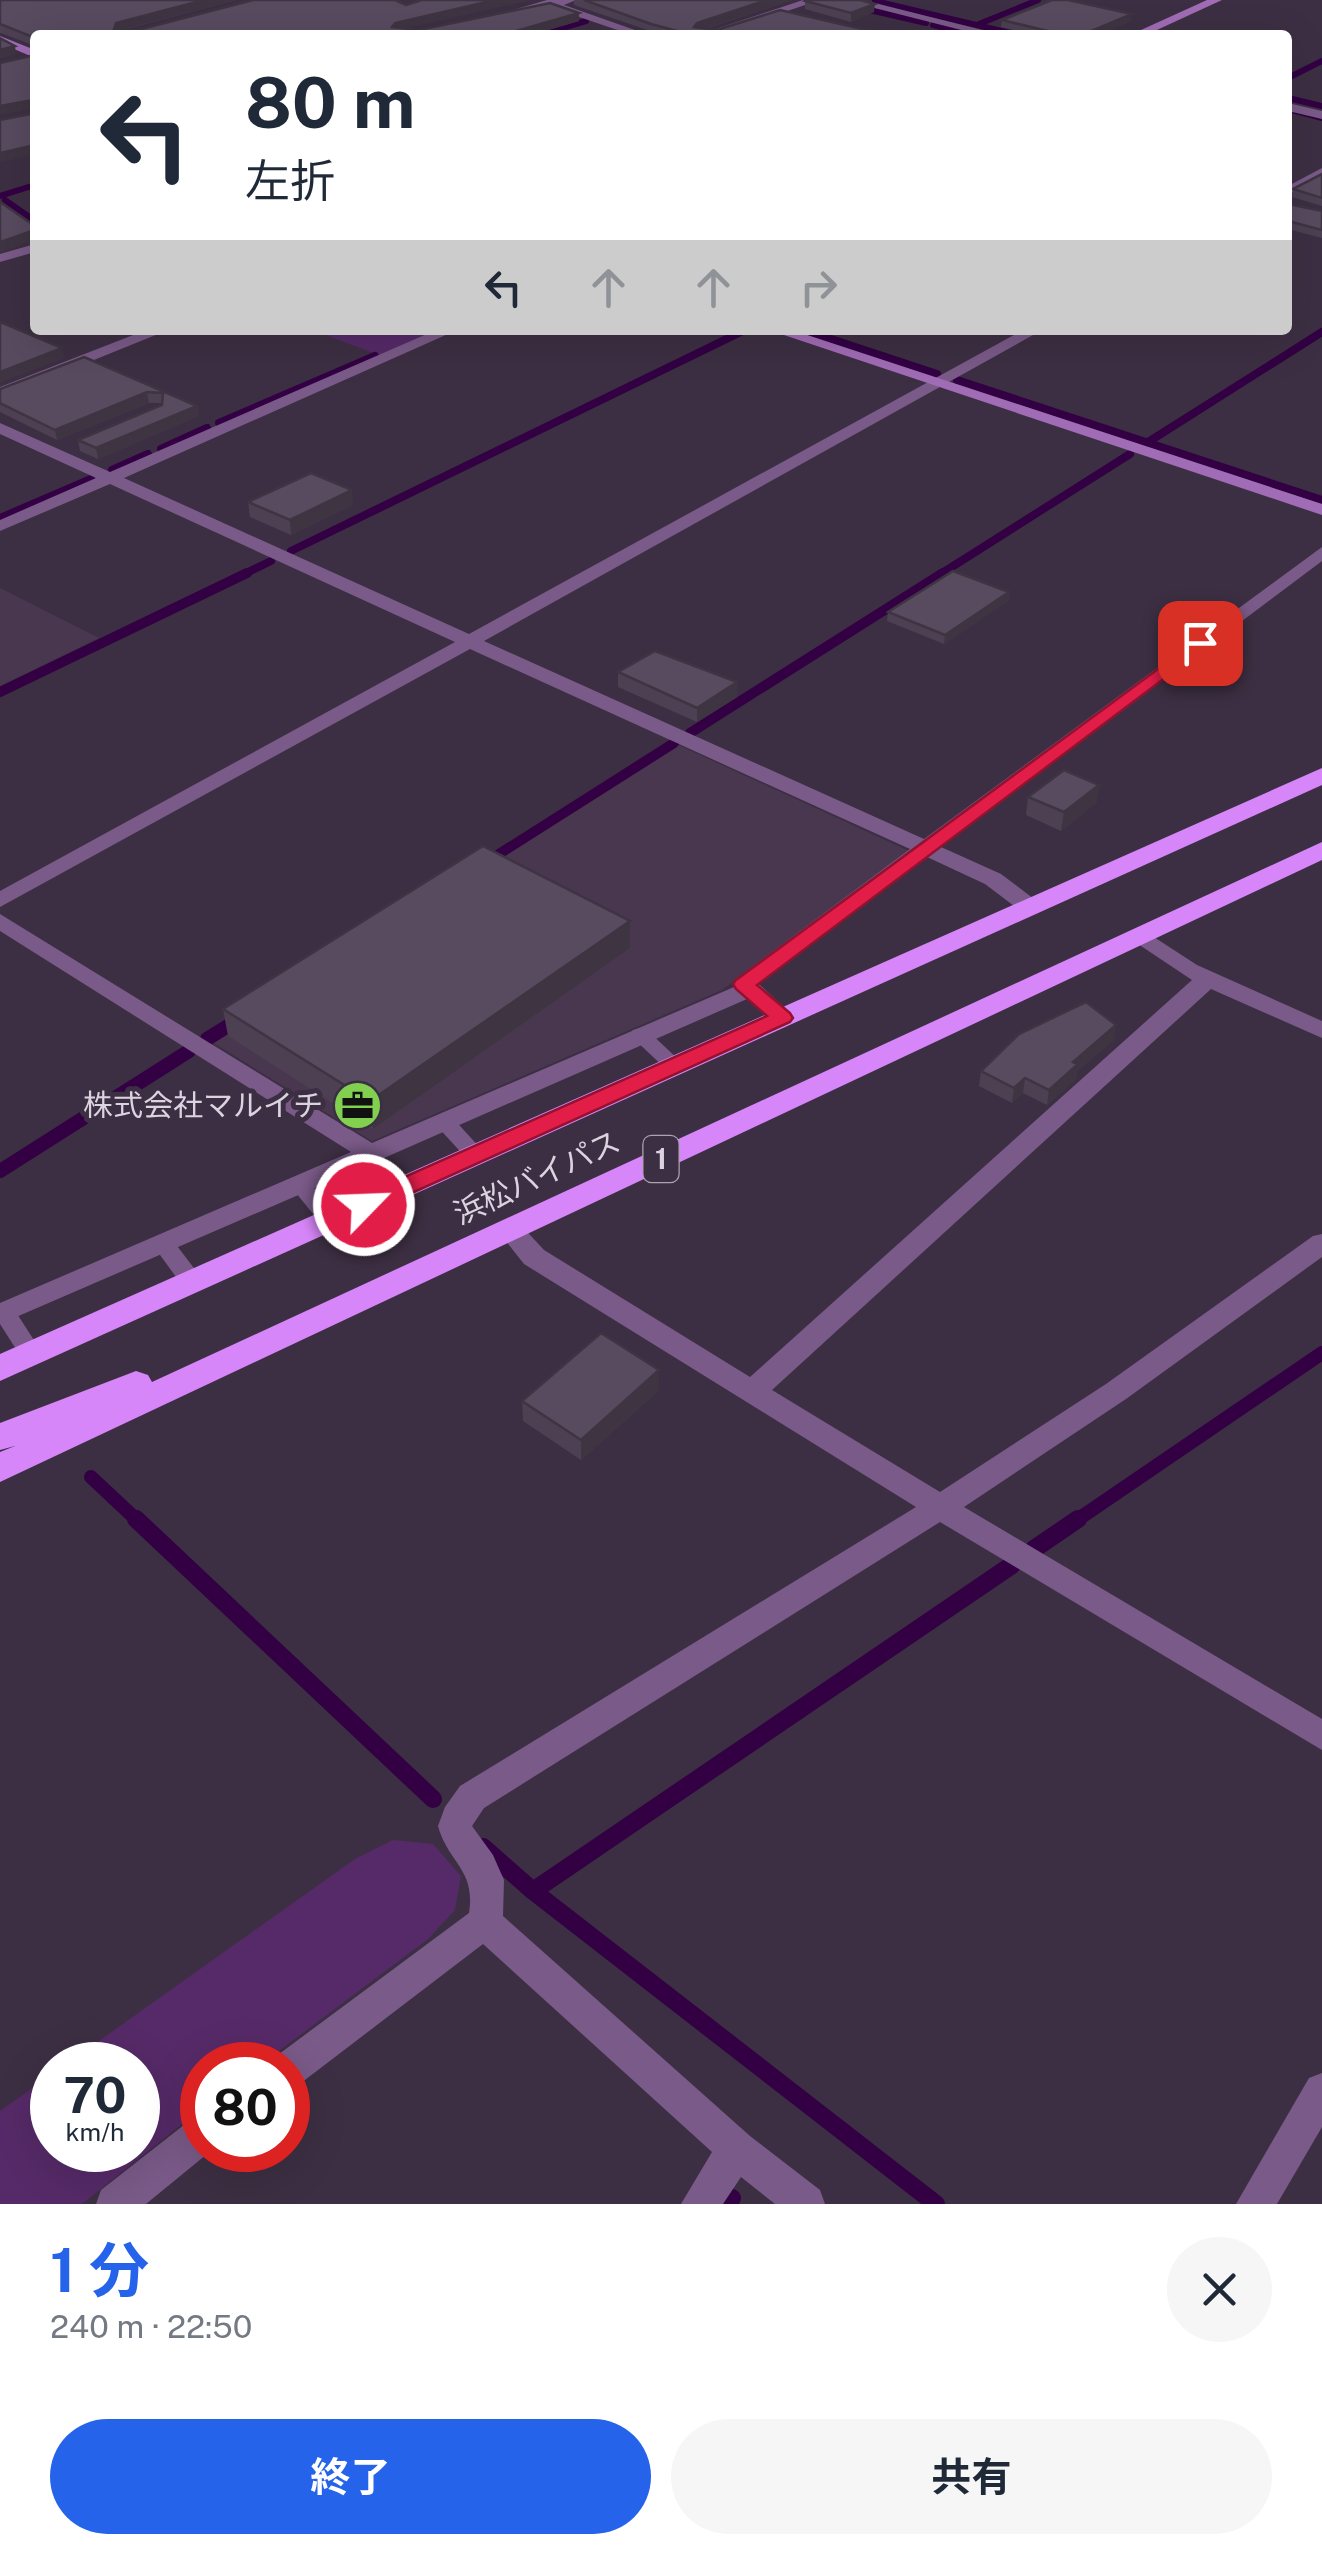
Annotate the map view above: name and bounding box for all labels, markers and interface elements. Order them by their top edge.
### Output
text: 80 m [245,61,415,144]
icon: left [80,70,210,200]
text: 左折 [245,154,335,207]
icon: left [476,260,531,315]
icon: ahead [581,260,636,315]
icon: ahead [686,260,741,315]
icon: right [791,260,846,315]
pin [1158,601,1243,686]
icon: arrive [1173,616,1228,671]
office icon: 株式会社マルイチ [332,1080,384,1132]
place label: 株式会社マルイチ [83,1087,323,1123]
street label: 浜松バイパス [448,1123,625,1231]
road number: 1 [644,1136,678,1182]
position arrow [312,1153,416,1257]
speed limit sign: 80 [180,2042,310,2172]
text: 70 [63,2065,127,2124]
text: km/h [66,2117,124,2147]
text: 1 分 [50,2235,149,2306]
button: close [1167,2237,1272,2342]
text: 240 m · 22:50 [50,2308,252,2345]
button: 終了 [50,2419,651,2534]
button: 共有 [671,2419,1272,2534]

